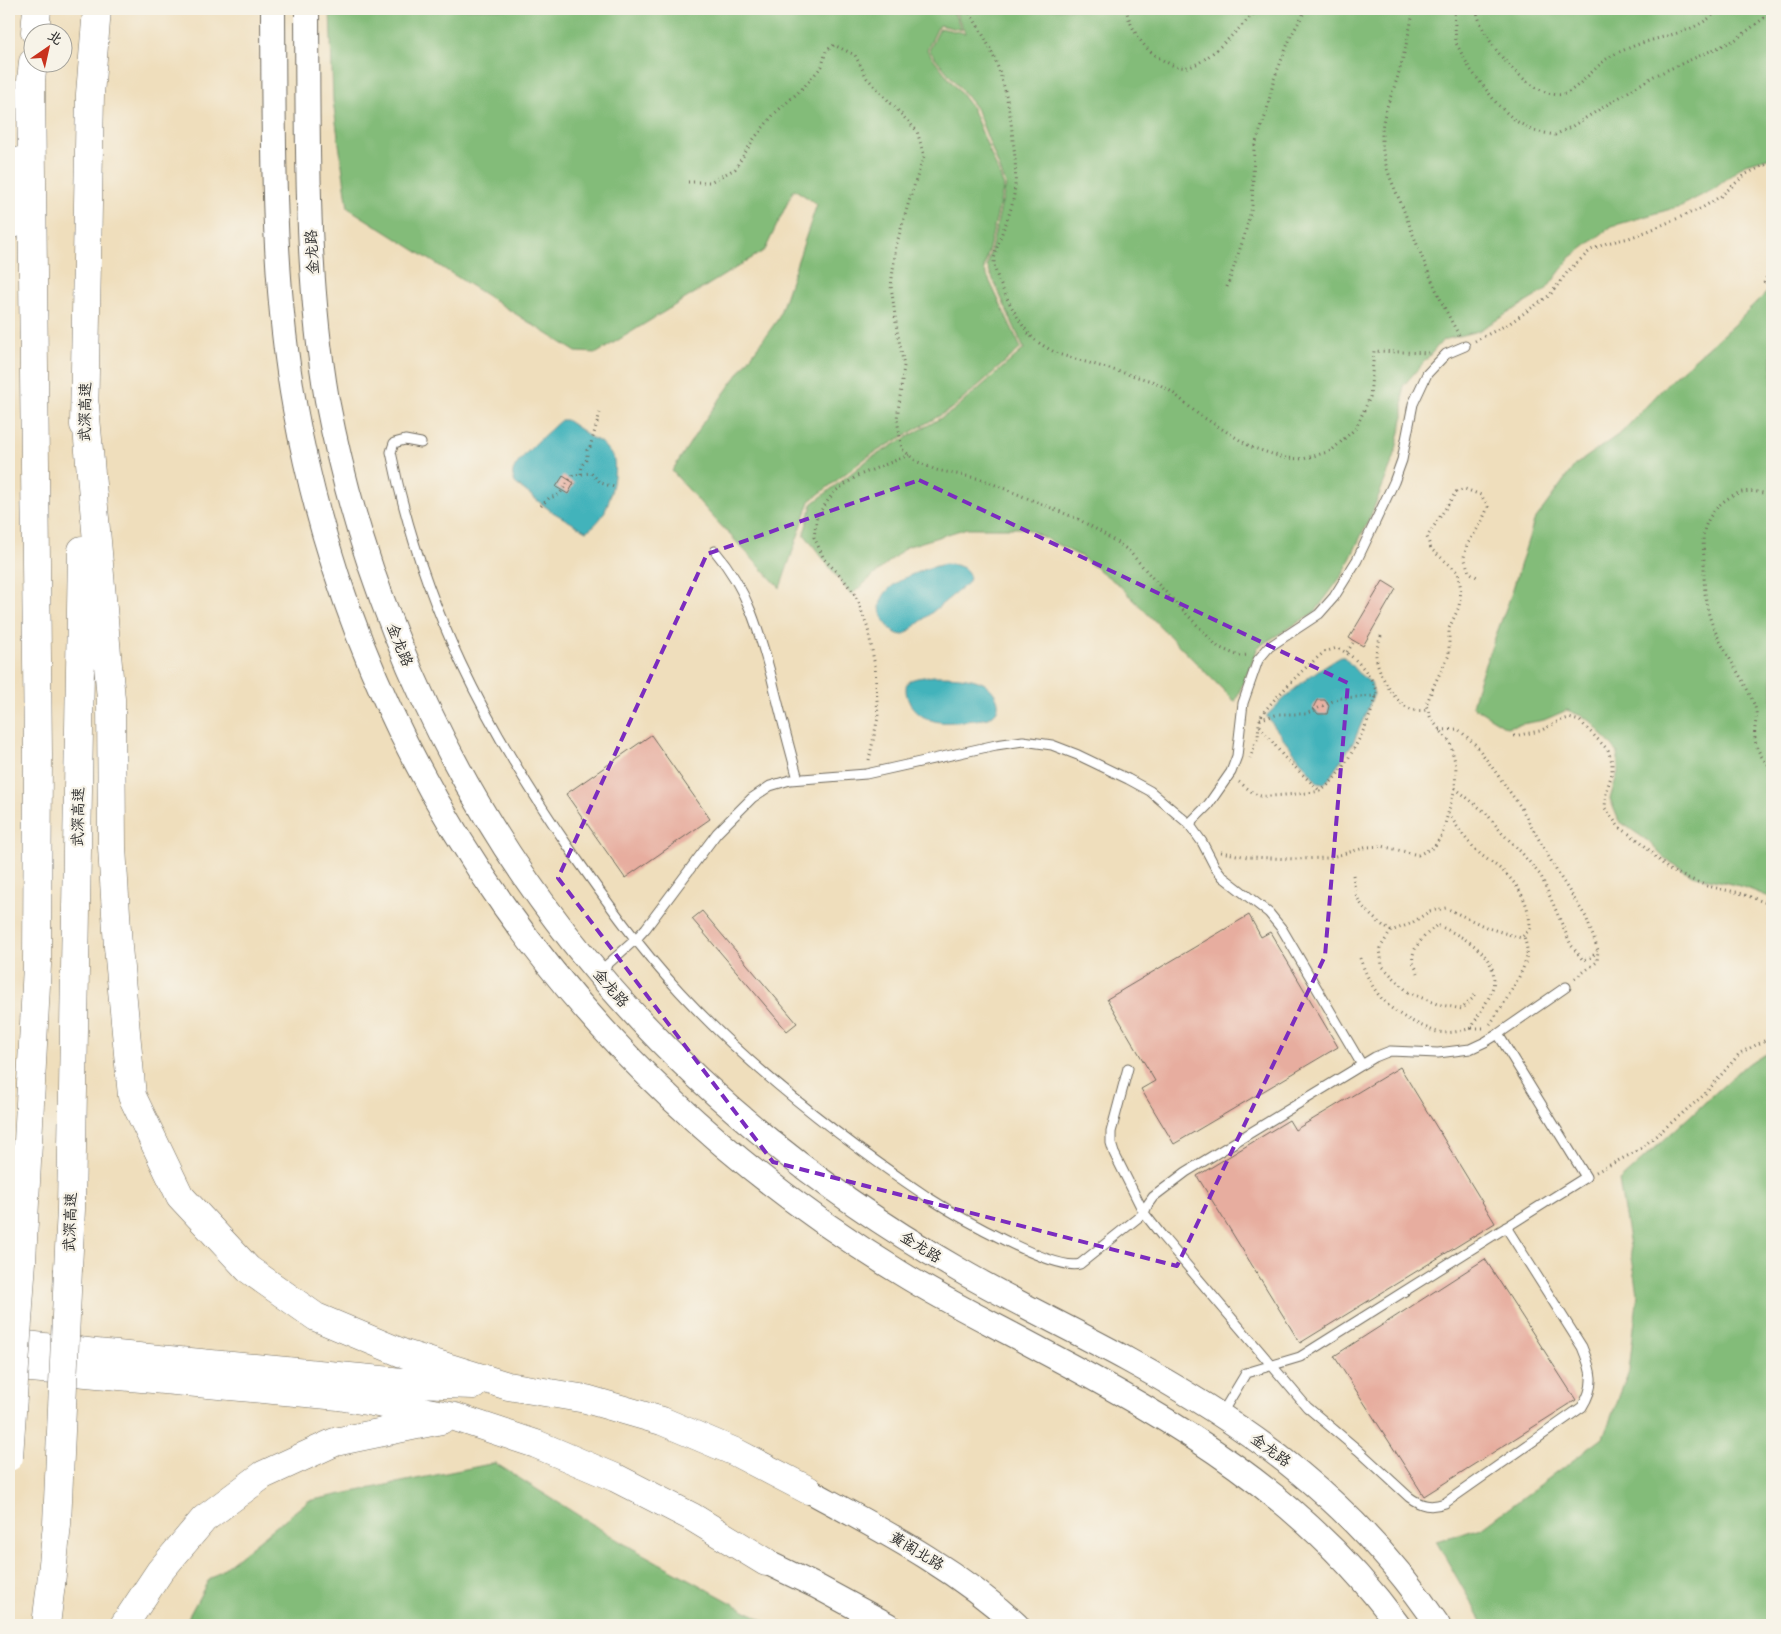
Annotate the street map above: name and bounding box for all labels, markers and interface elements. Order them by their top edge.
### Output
north arrow [22,22,72,72]
text: 北 [43,28,64,50]
street label: 金龙路 [304,229,324,275]
street label: 武深高速 [76,382,97,442]
street label: 金龙路 [381,622,415,670]
street label: 武深高速 [69,787,90,847]
street label: 金龙路 [588,966,631,1012]
street label: 武深高速 [61,1192,82,1252]
street label: 金龙路 [896,1229,944,1268]
street label: 金龙路 [1246,1431,1293,1472]
street label: 黄阁北路 [886,1530,946,1576]

